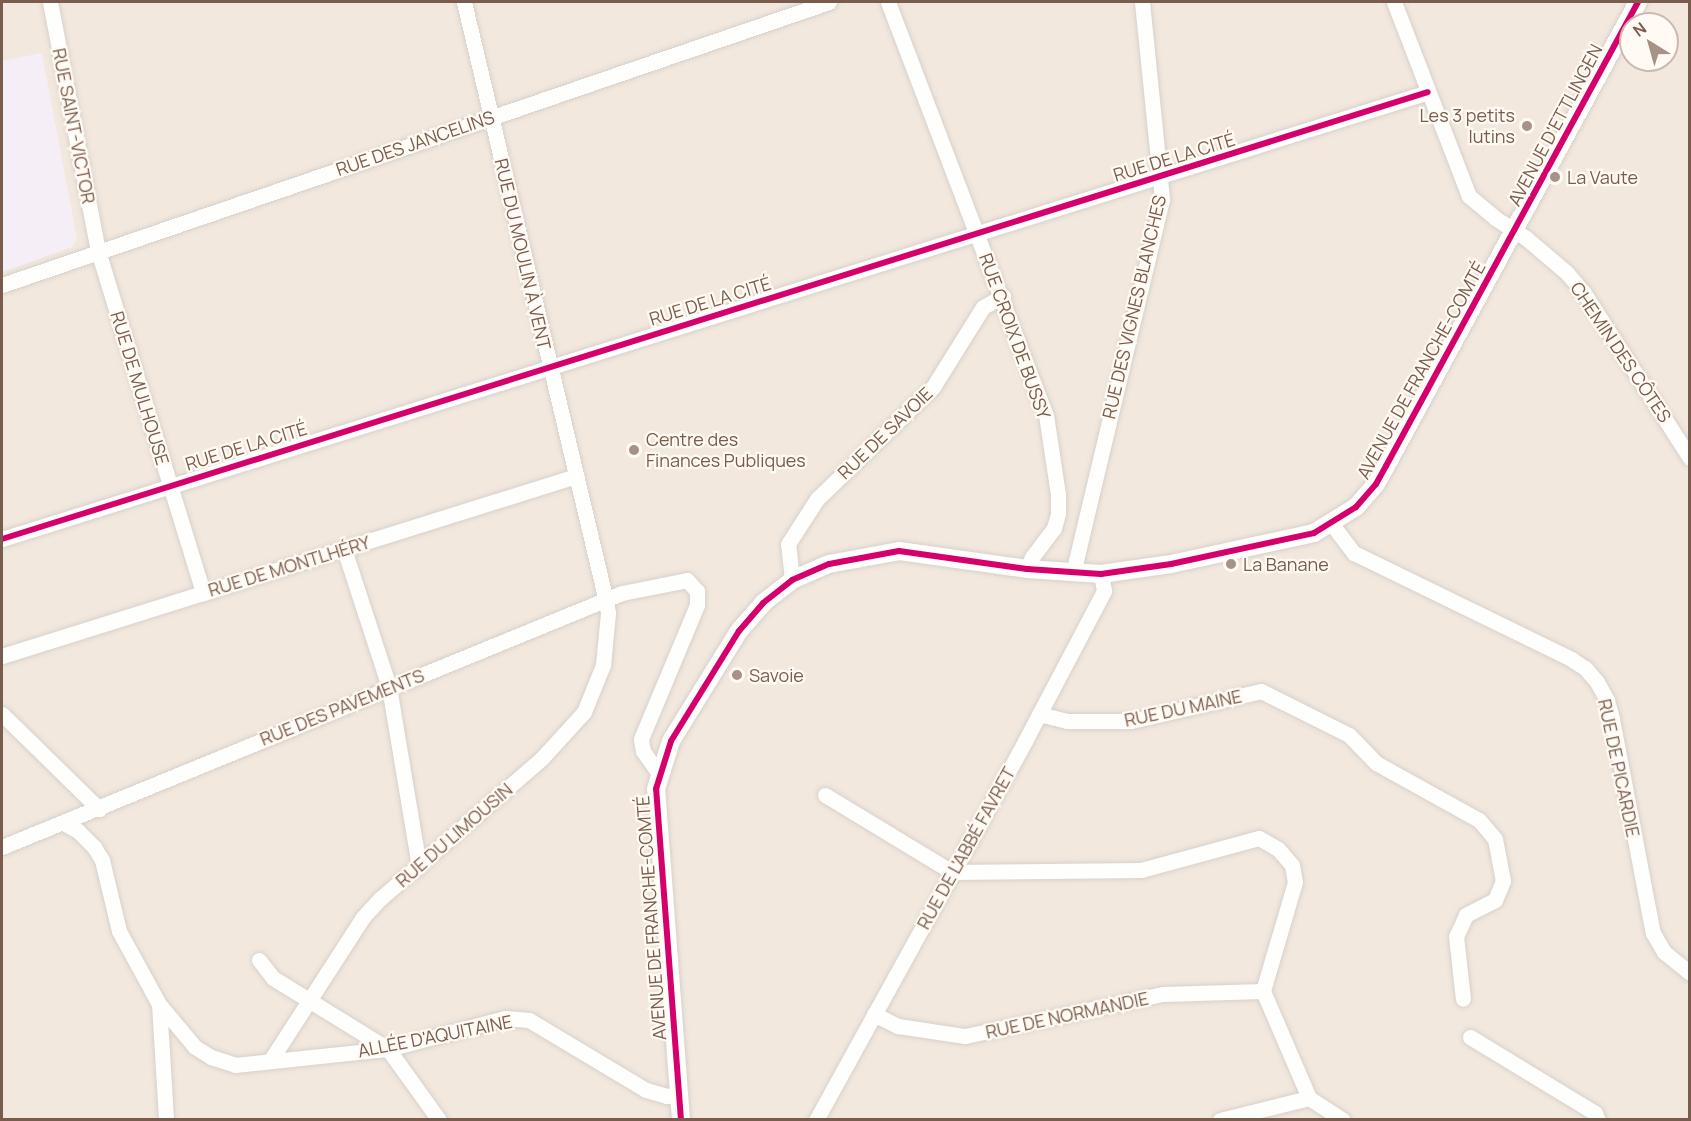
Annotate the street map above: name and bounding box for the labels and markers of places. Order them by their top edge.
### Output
place label: Les 3 petits lutins [1419,105,1515,148]
marker: Les 3 petits lutins [1520,119,1534,133]
place label: La Vaute [1567,166,1638,188]
marker: La Vaute [1548,170,1562,184]
place label: Centre des Finances Publiques [646,429,806,472]
marker: Centre des Finances Publiques [627,443,641,457]
place label: La Banane [1243,553,1329,575]
marker: La Banane [1224,557,1238,571]
place label: Savoie [749,664,804,686]
marker: Savoie [730,668,744,682]

